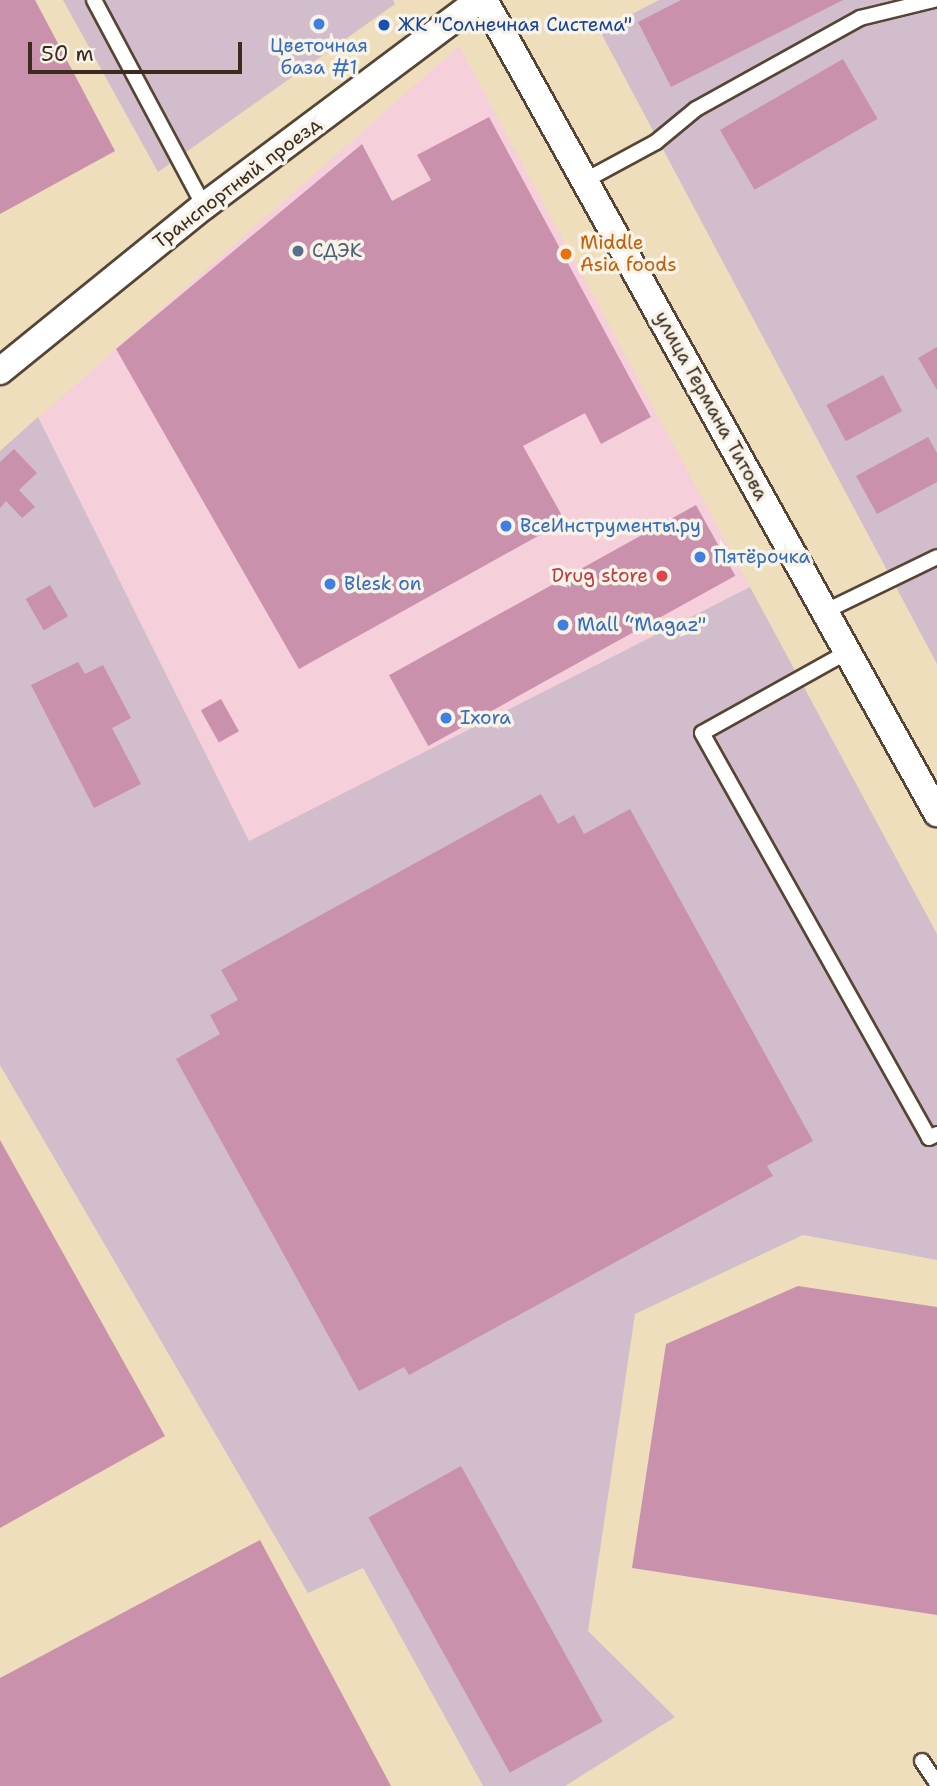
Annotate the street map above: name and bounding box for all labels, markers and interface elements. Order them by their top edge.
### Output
place label: ЖК "Солнечная Система" [398,14,632,36]
marker: Цветочная база #1 [311,16,327,32]
marker: ЖК "Солнечная Система" [376,17,392,33]
scale bar [32,28,245,72]
place label: Цветочная база #1 [270,35,368,79]
text: 50 m [41,40,94,68]
street label: Транспортный проезд [149,113,325,253]
place label: Middle Asia foods [580,232,677,276]
place label: СДЭК [312,240,362,262]
marker: СДЭК [290,243,306,259]
marker: Middle Asia foods [558,246,574,262]
street label: улица Германа Титова [649,307,773,505]
place label: ВсеИнструменты.ру [520,515,701,537]
marker: ВсеИнструменты.ру [498,518,514,534]
place label: Пятёрочка [714,546,810,568]
marker: Пятёрочка [692,549,708,565]
place label: Drug store [551,565,648,587]
marker: Drug store [654,568,670,584]
place label: Blesk on [344,573,421,595]
marker: Blesk on [322,576,338,592]
place label: Mall “Magaz" [577,614,706,636]
marker: Mall “Magaz" [555,617,571,633]
place label: Ixora [460,707,511,729]
marker: Ixora [438,710,454,726]

